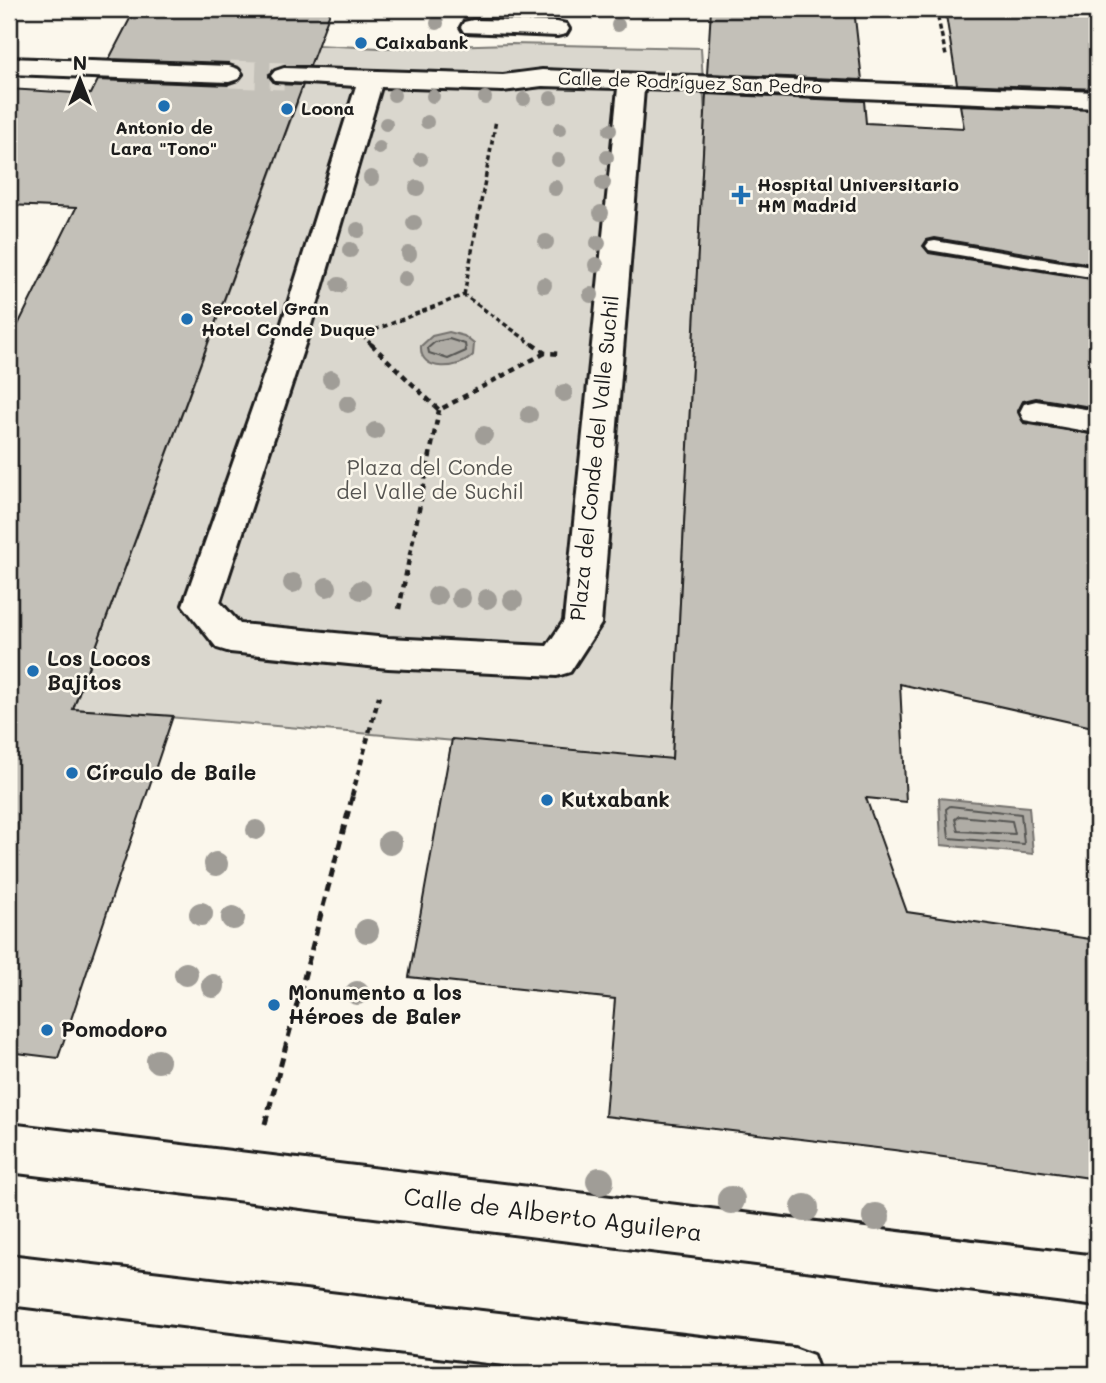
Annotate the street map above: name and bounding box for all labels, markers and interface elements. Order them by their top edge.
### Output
place label: Caixabank [375,30,469,54]
marker: Caixabank [353,35,369,51]
north arrow [46,46,116,116]
text: N [73,50,87,75]
street label: Calle de Rodríguez San Pedro [558,65,823,99]
place label: Loona [301,96,355,120]
marker: Antonio de Lara "Tono" [156,98,172,114]
marker: Loona [279,101,295,117]
place label: Antonio de Lara "Tono" [110,115,218,160]
place label: Hospital Universitario HM Madrid [757,172,959,217]
marker: Hospital Universitario HM Madrid [731,185,751,205]
street label: Plaza del Conde del Valle Suchil [563,294,624,622]
place label: Sercotel Gran Hotel Conde Duque [201,296,376,341]
marker: Sercotel Gran Hotel Conde Duque [179,311,195,327]
park label: Plaza del Conde del Valle de Suchil [336,453,524,504]
place label: Los Locos Bajitos [47,644,151,695]
marker: Los Locos Bajitos [25,663,41,679]
place label: Círculo de Baile [86,758,256,785]
marker: Círculo de Baile [64,765,80,781]
place label: Kutxabank [561,785,670,812]
marker: Kutxabank [539,792,555,808]
place label: Monumento a los Héroes de Baler [288,978,462,1029]
marker: Monumento a los Héroes de Baler [266,997,282,1013]
place label: Pomodoro [61,1015,167,1042]
marker: Pomodoro [39,1022,55,1038]
street label: Calle de Alberto Aguilera [402,1180,704,1247]

